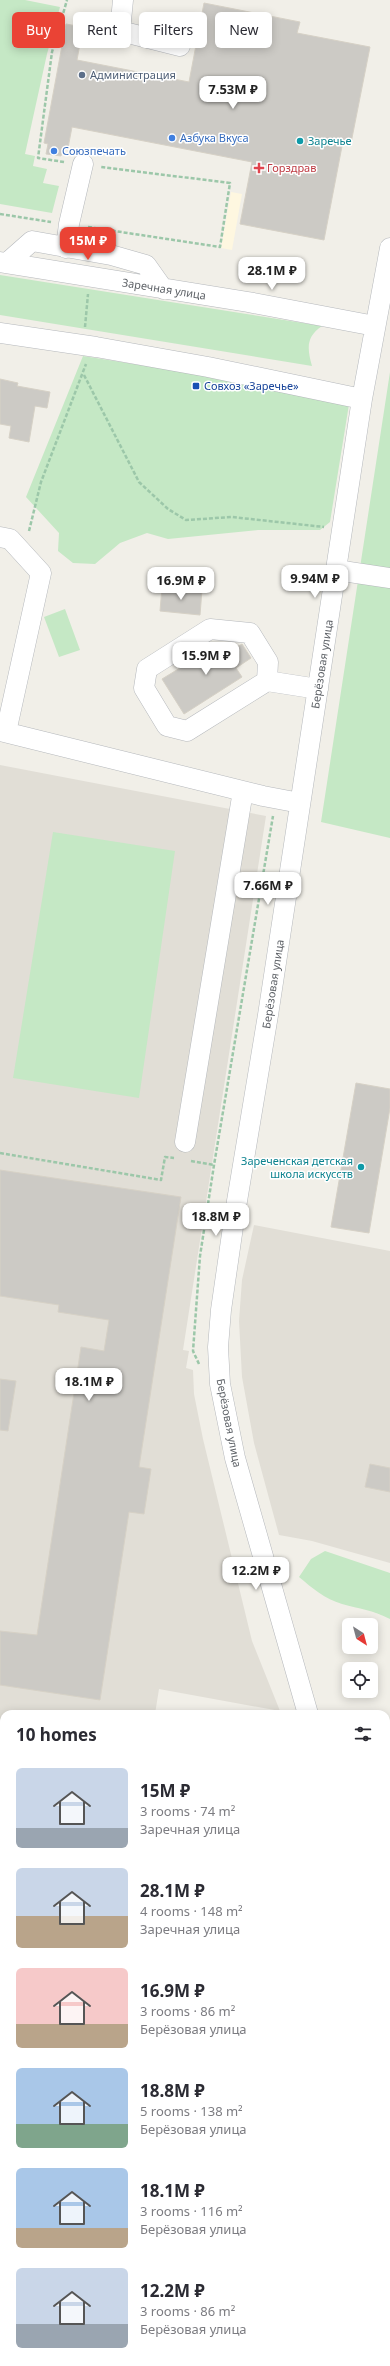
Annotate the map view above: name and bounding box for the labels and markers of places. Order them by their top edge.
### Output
place label: Администрация [90,67,176,82]
marker: Администрация [77,70,87,80]
pin: 7.53M ₽ [196,76,270,110]
place label: Азбука Вкуса [180,130,249,145]
marker: Азбука Вкуса [167,133,177,143]
place label: Заречье [308,133,352,148]
marker: Заречье [295,136,305,146]
place label: Союзпечать [62,143,126,158]
marker: Союзпечать [49,146,59,156]
place label: Горздрав [267,160,316,175]
marker: Горздрав [254,163,264,173]
pin: 15M ₽ [60,227,116,261]
pin: 28.1M ₽ [235,257,309,291]
place label: Совхоз «Заречье» [204,378,299,393]
marker: Совхоз «Заречье» [191,381,201,391]
pin: 9.94M ₽ [278,565,352,599]
pin: 16.9M ₽ [144,567,218,601]
pin: 15.9M ₽ [169,642,243,676]
pin: 7.66M ₽ [231,872,305,906]
place label: Зареченская детская школа искусств [241,1153,353,1181]
marker: Зареченская детская школа искусств [356,1162,366,1172]
pin: 18.8M ₽ [179,1203,253,1237]
pin: 18.1M ₽ [52,1368,126,1402]
pin: 12.2M ₽ [219,1557,293,1591]

